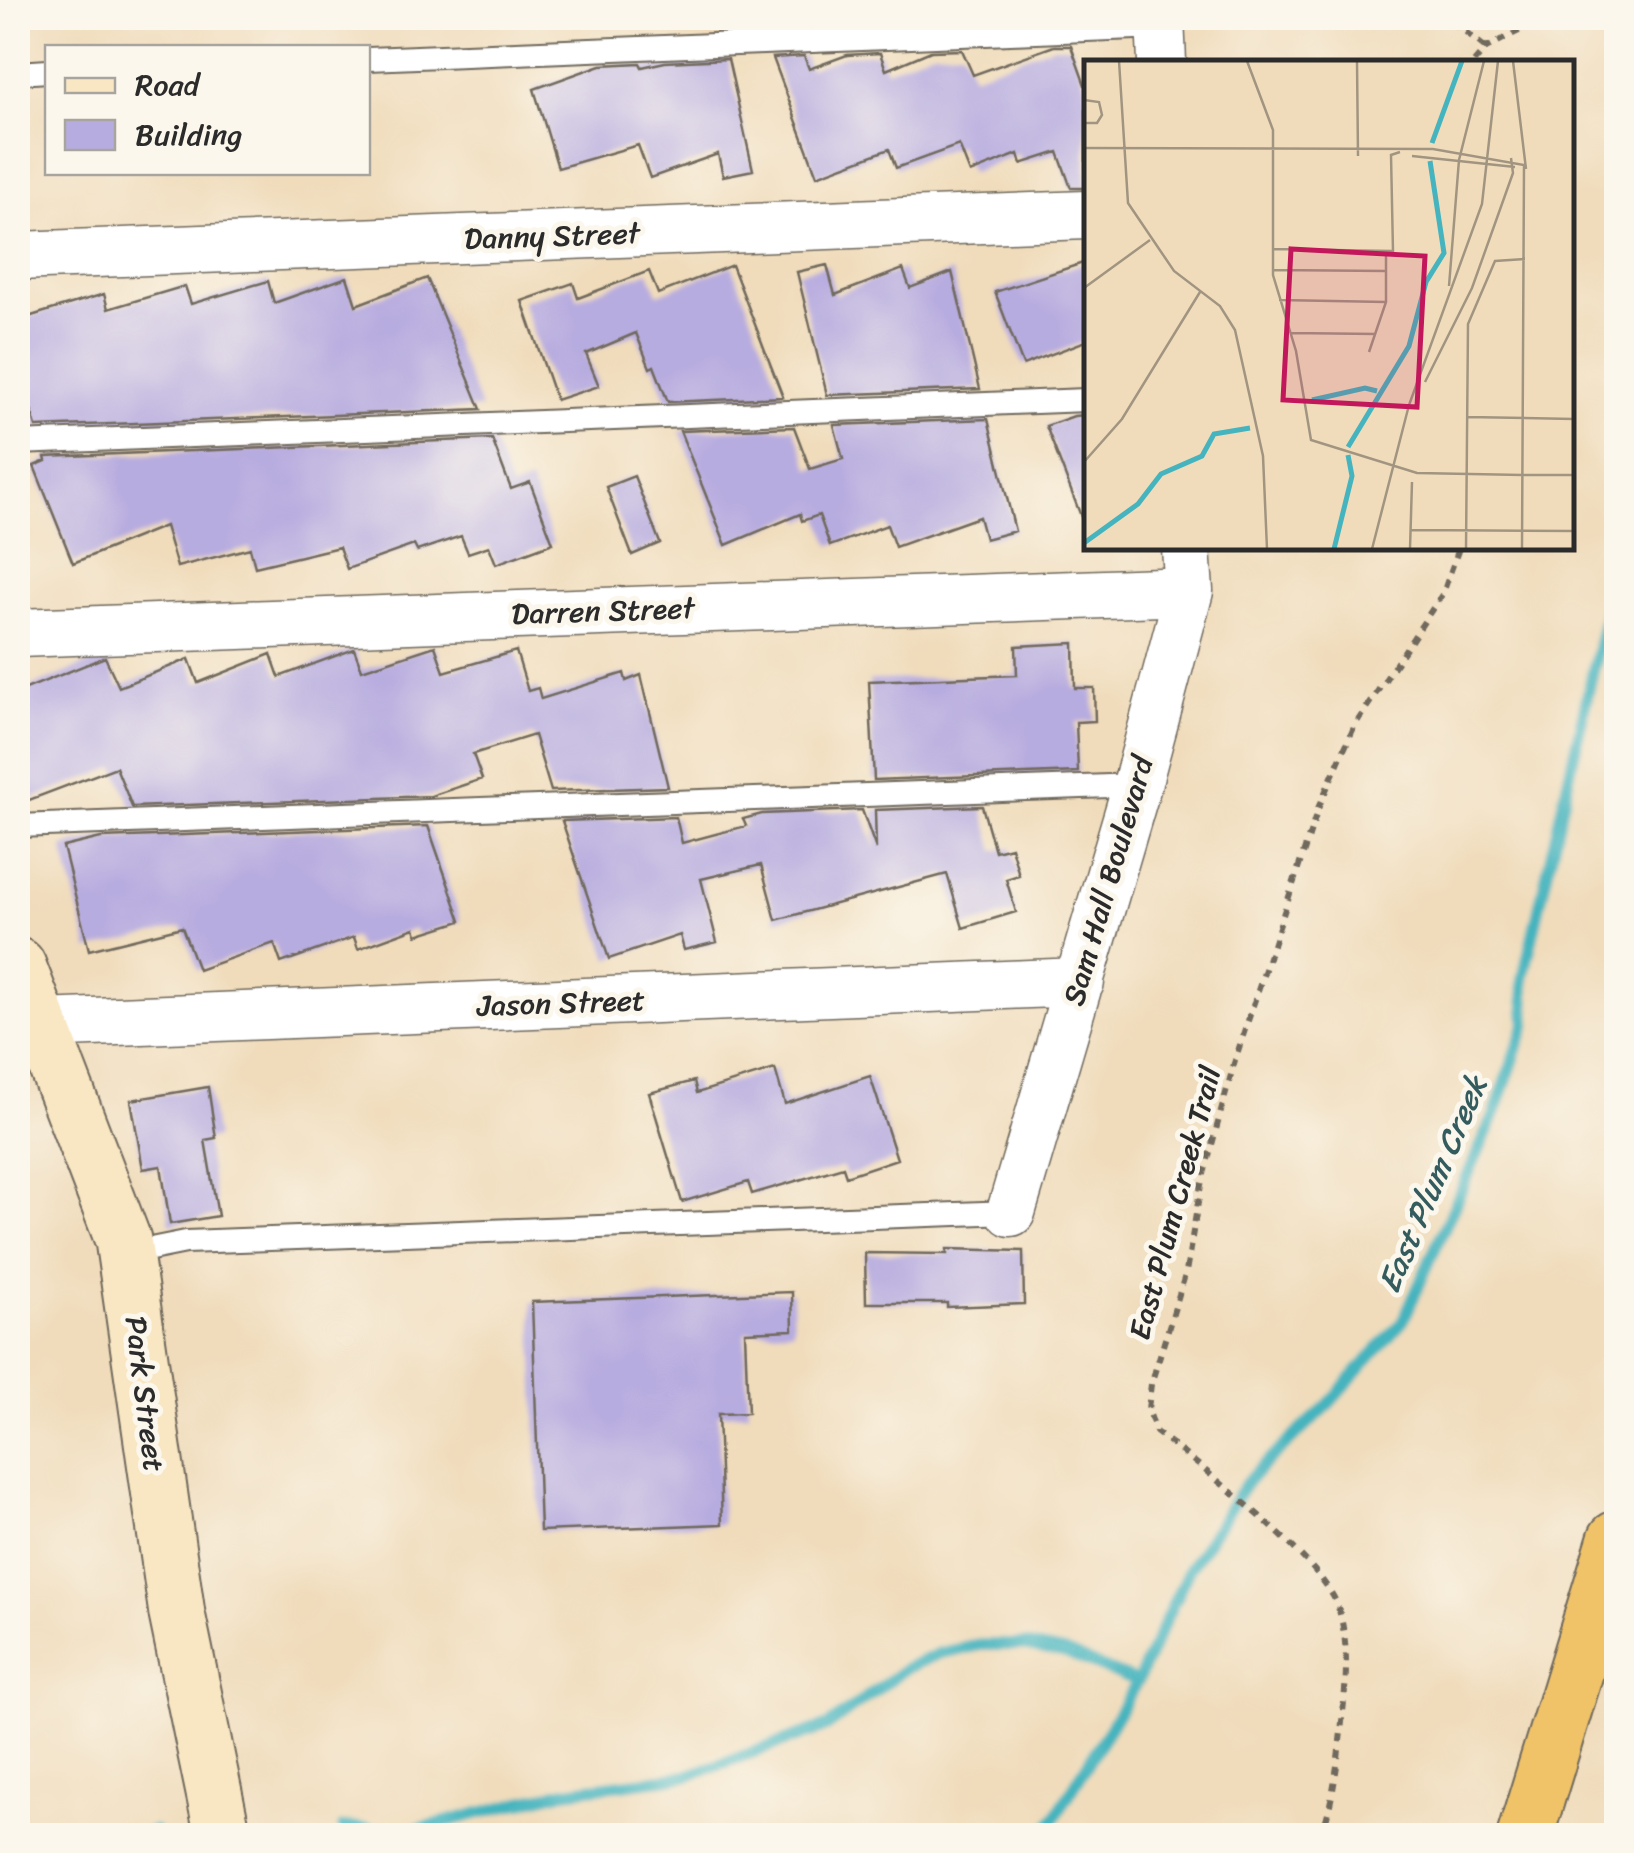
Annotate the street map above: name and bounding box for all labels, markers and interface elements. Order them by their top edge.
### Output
legend [45,45,370,175]
text: Road [135,58,202,112]
inset map [1084,60,1574,550]
text: Building [135,108,242,162]
street label: Danny Street [463,206,643,266]
street label: Darren Street [510,581,697,641]
street label: Sam Hall Boulevard [1047,748,1170,1012]
street label: Jason Street [475,973,646,1033]
street label: East Plum Creek Trail [1113,1059,1238,1346]
water label: East Plum Creek [1361,1065,1505,1302]
street label: Park Street [109,1313,181,1475]

